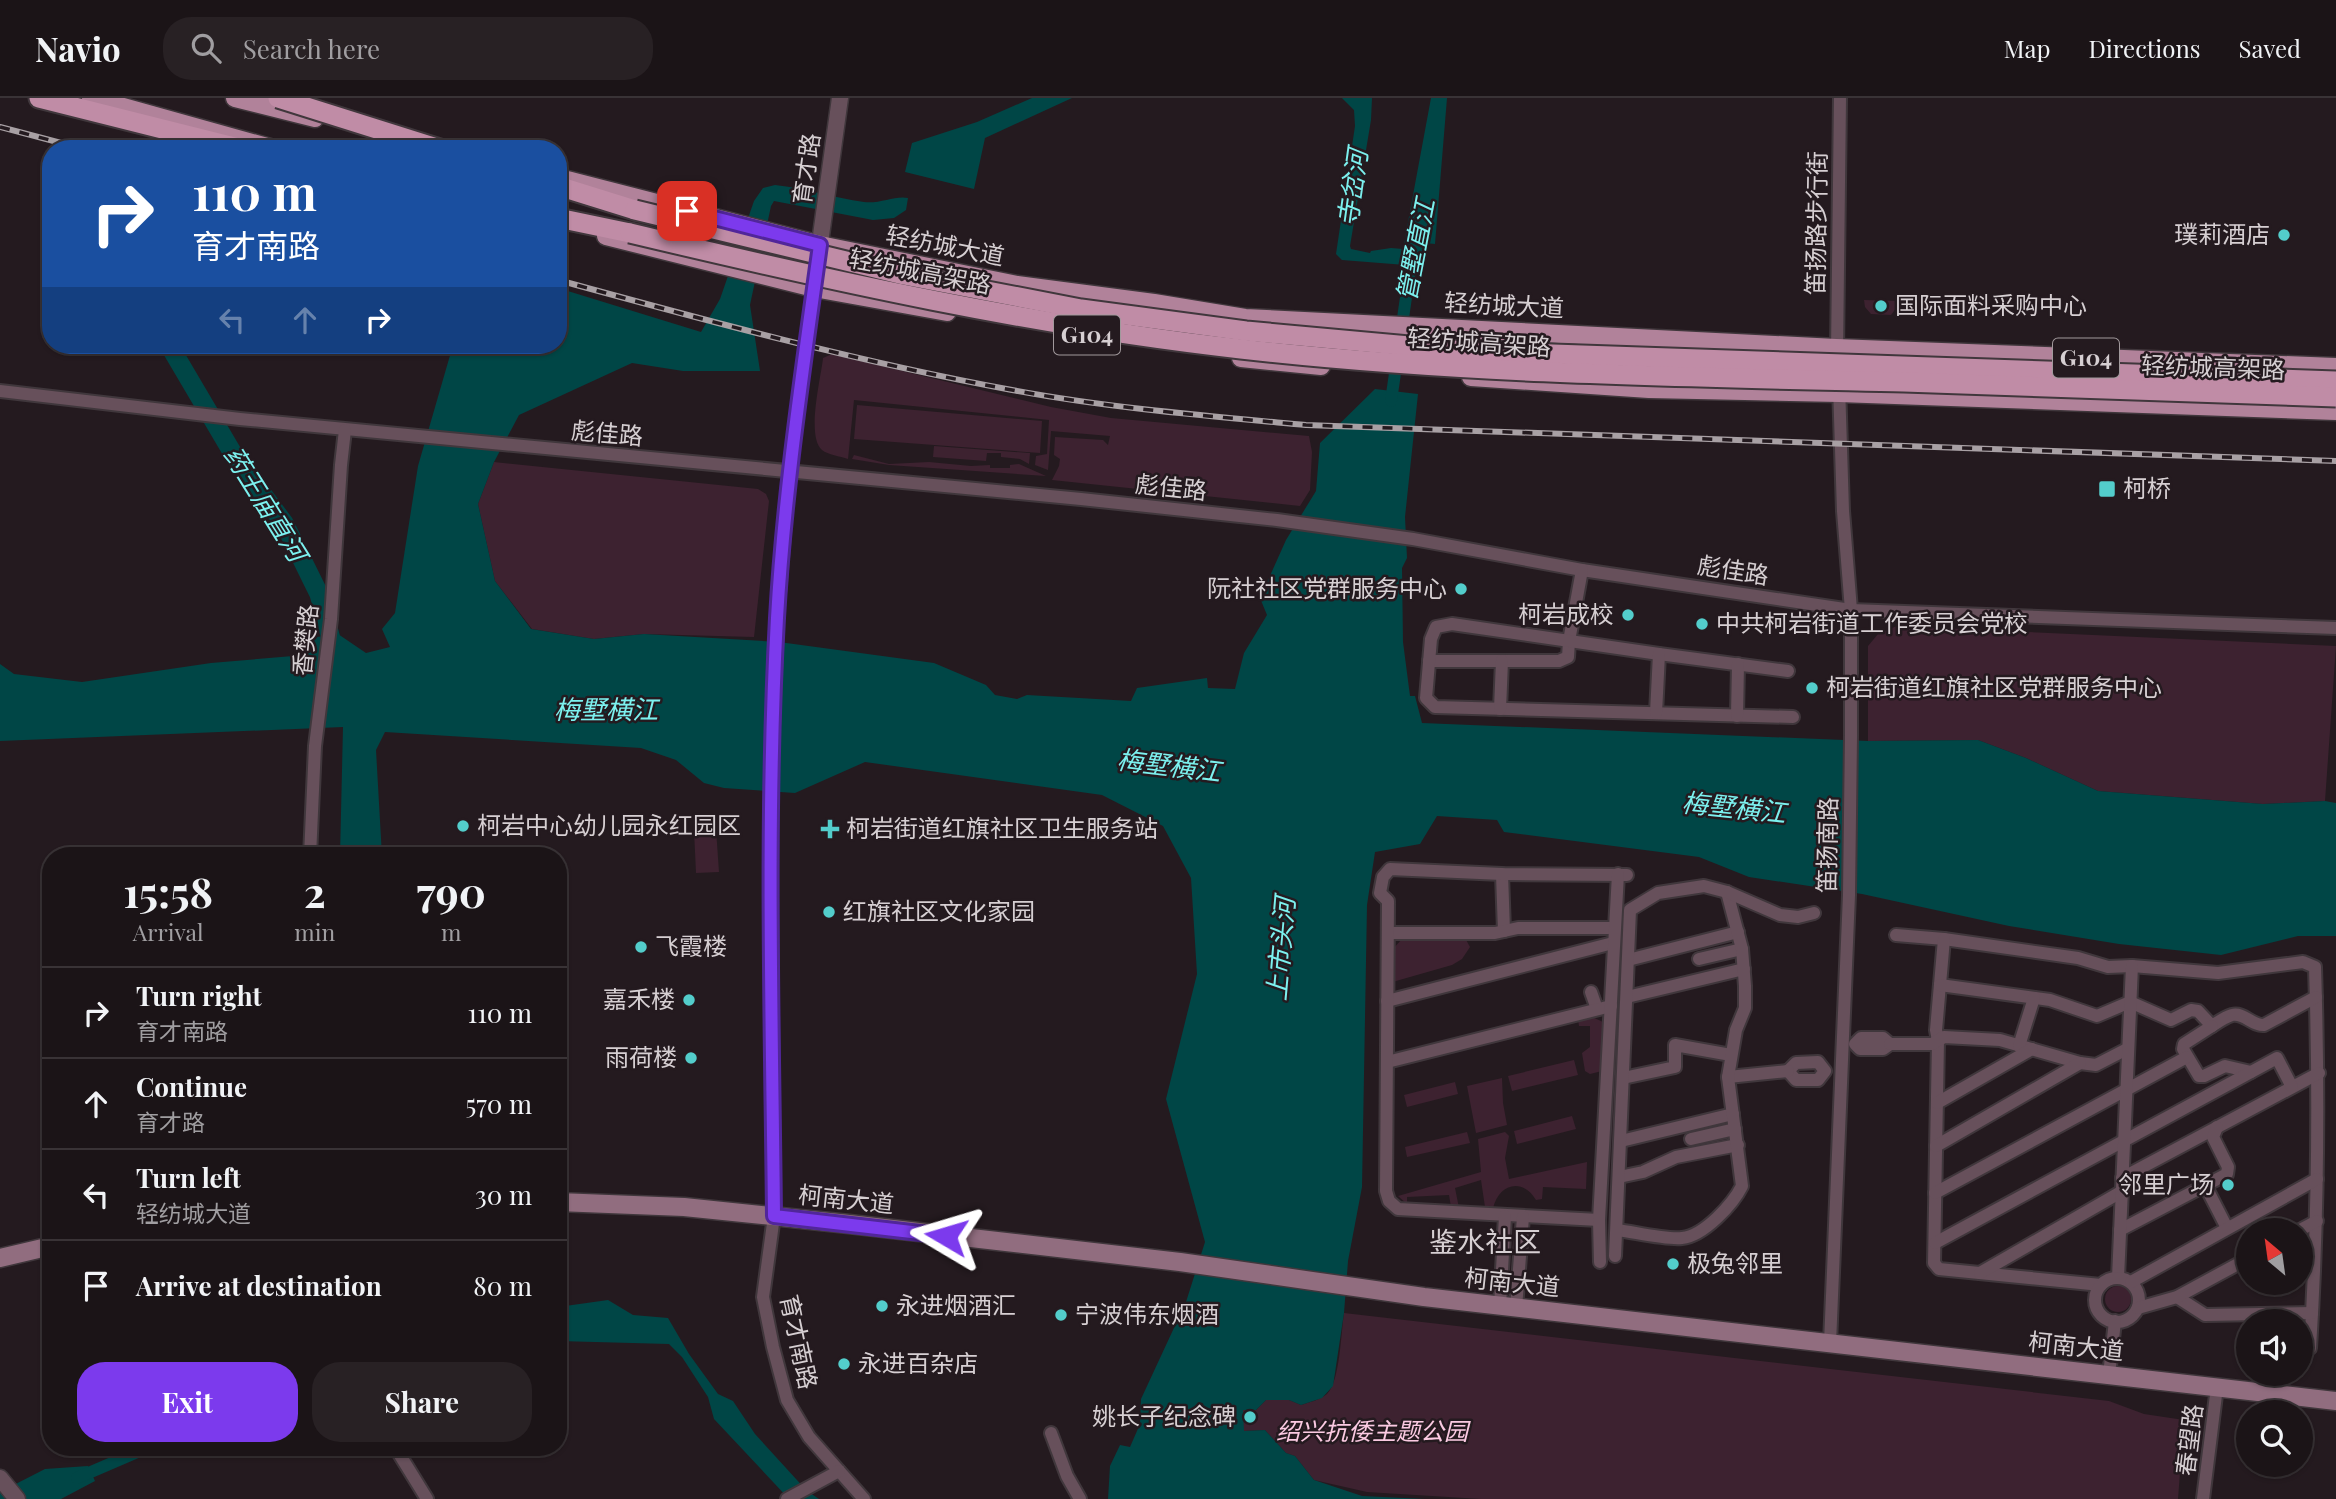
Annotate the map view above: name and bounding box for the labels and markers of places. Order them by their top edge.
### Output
pin [657,181,717,241]
place label: 璞莉酒店 [2174,217,2270,249]
marker: 璞莉酒店 [2276,227,2292,243]
place label: 国际面料采购中心 [1895,288,2087,320]
marker: 国际面料采购中心 [1873,298,1889,314]
place label: 柯桥 [2123,471,2171,503]
marker: 柯桥 [2097,479,2117,499]
place label: 阮社社区党群服务中心 [1207,571,1447,603]
marker: 阮社社区党群服务中心 [1453,581,1469,597]
place label: 柯岩成校 [1518,597,1614,629]
place label: 中共柯岩街道工作委员会党校 [1716,606,2028,638]
marker: 柯岩成校 [1620,607,1636,623]
marker: 中共柯岩街道工作委员会党校 [1694,616,1710,632]
place label: 柯岩街道红旗社区党群服务中心 [1826,670,2162,702]
marker: 柯岩街道红旗社区党群服务中心 [1804,680,1820,696]
place label: 柯岩中心幼儿园永红园区 [477,808,741,840]
place label: 柯岩街道红旗社区卫生服务站 [846,811,1158,843]
marker: 柯岩中心幼儿园永红园区 [455,818,471,834]
marker: 柯岩街道红旗社区卫生服务站 [820,819,840,839]
place label: 红旗社区文化家园 [843,894,1035,926]
marker: 红旗社区文化家园 [821,904,837,920]
place label: 飞霞楼 [655,929,727,961]
marker: 飞霞楼 [633,939,649,955]
place label: 嘉禾楼 [603,982,675,1014]
marker: 嘉禾楼 [681,992,697,1008]
place label: 雨荷楼 [605,1040,677,1072]
marker: 雨荷楼 [683,1050,699,1066]
place label: 邻里广场 [2118,1167,2214,1199]
marker: 邻里广场 [2220,1177,2236,1193]
place label: 极兔邻里 [1687,1246,1783,1278]
marker: 极兔邻里 [1665,1256,1681,1272]
place label: 永进烟酒汇 [896,1288,1016,1320]
place label: 宁波伟东烟酒 [1075,1297,1219,1329]
marker: 永进烟酒汇 [874,1298,890,1314]
marker: 宁波伟东烟酒 [1053,1307,1069,1323]
place label: 永进百杂店 [858,1346,978,1378]
marker: 永进百杂店 [836,1356,852,1372]
place label: 姚长子纪念碑 [1092,1399,1236,1431]
marker: 姚长子纪念碑 [1242,1409,1258,1425]

